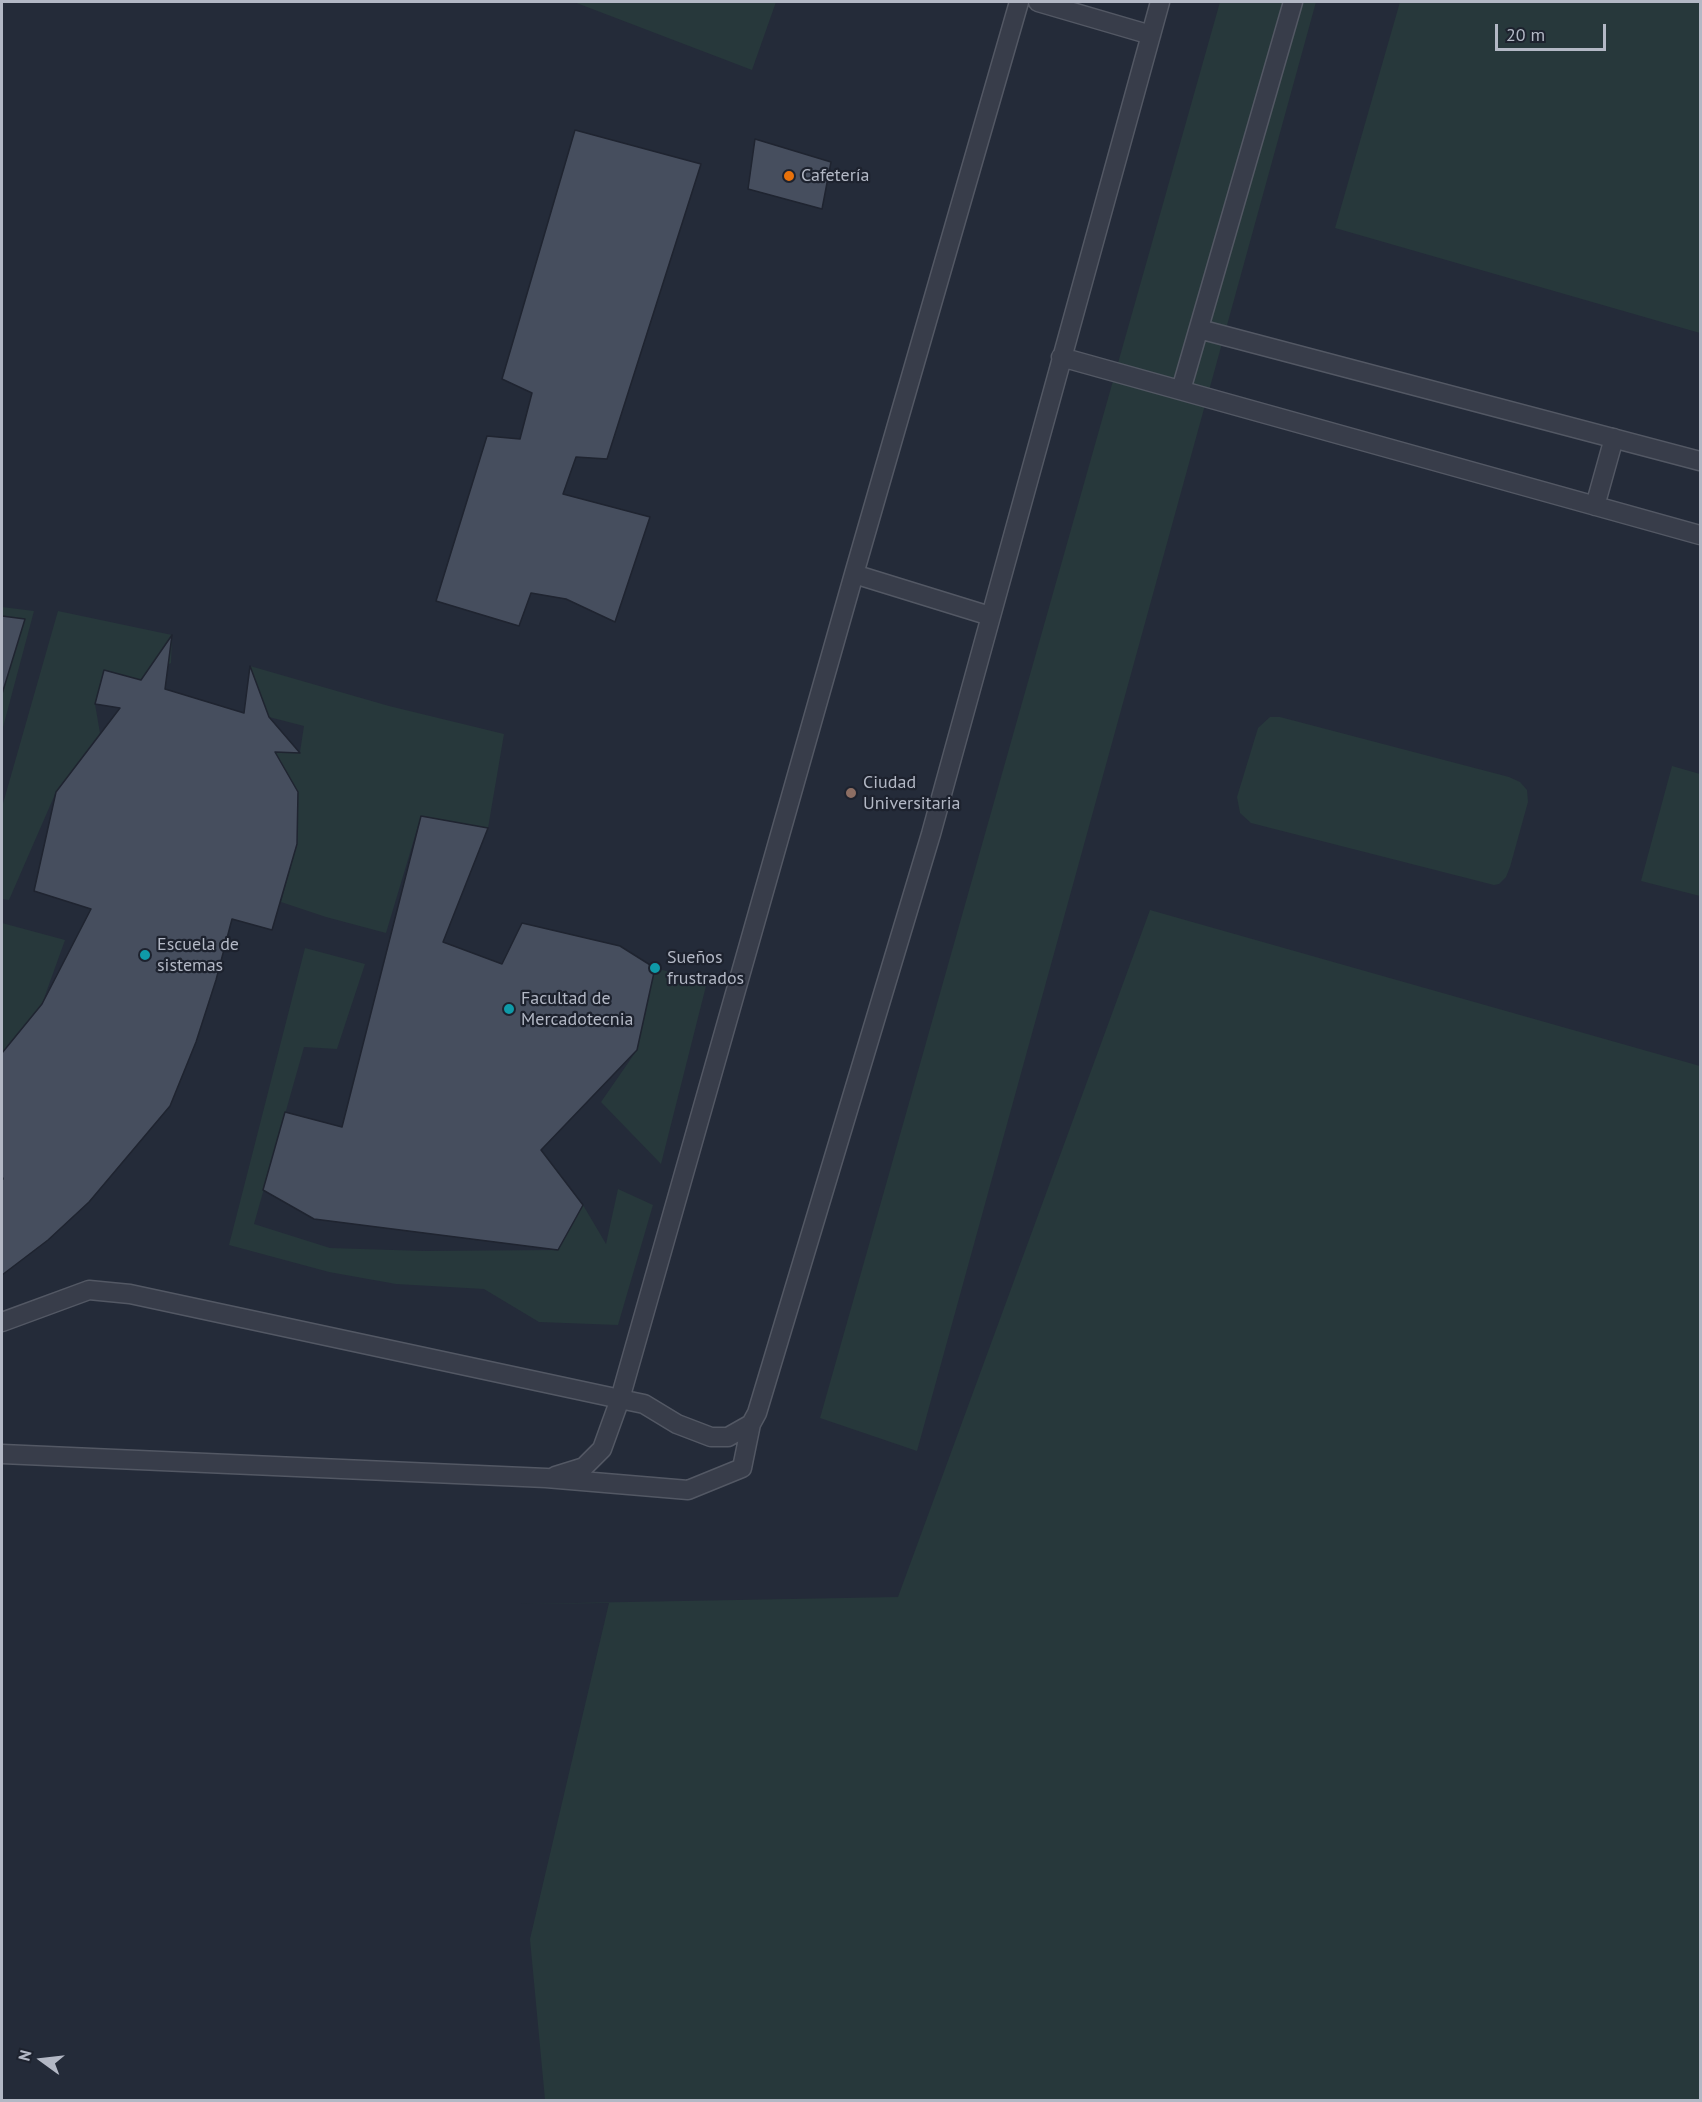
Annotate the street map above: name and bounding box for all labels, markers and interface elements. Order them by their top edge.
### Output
scale bar [1498,12,1609,50]
text: 20 m [1506,23,1545,46]
place label: Cafetería [801,165,870,187]
marker: Cafetería [782,169,796,183]
place label: Ciudad Universitaria [863,772,960,814]
marker: Ciudad Universitaria [844,786,858,800]
place label: Escuela de sistemas [157,934,239,976]
place label: Sueños frustrados [667,947,744,990]
marker: Escuela de sistemas [138,948,152,962]
marker: Sueños frustrados [648,961,662,975]
place label: Facultad de Mercadotecnia [521,988,633,1030]
marker: Facultad de Mercadotecnia [502,1002,516,1016]
north arrow [12,2030,72,2090]
text: N [14,2048,36,2063]

